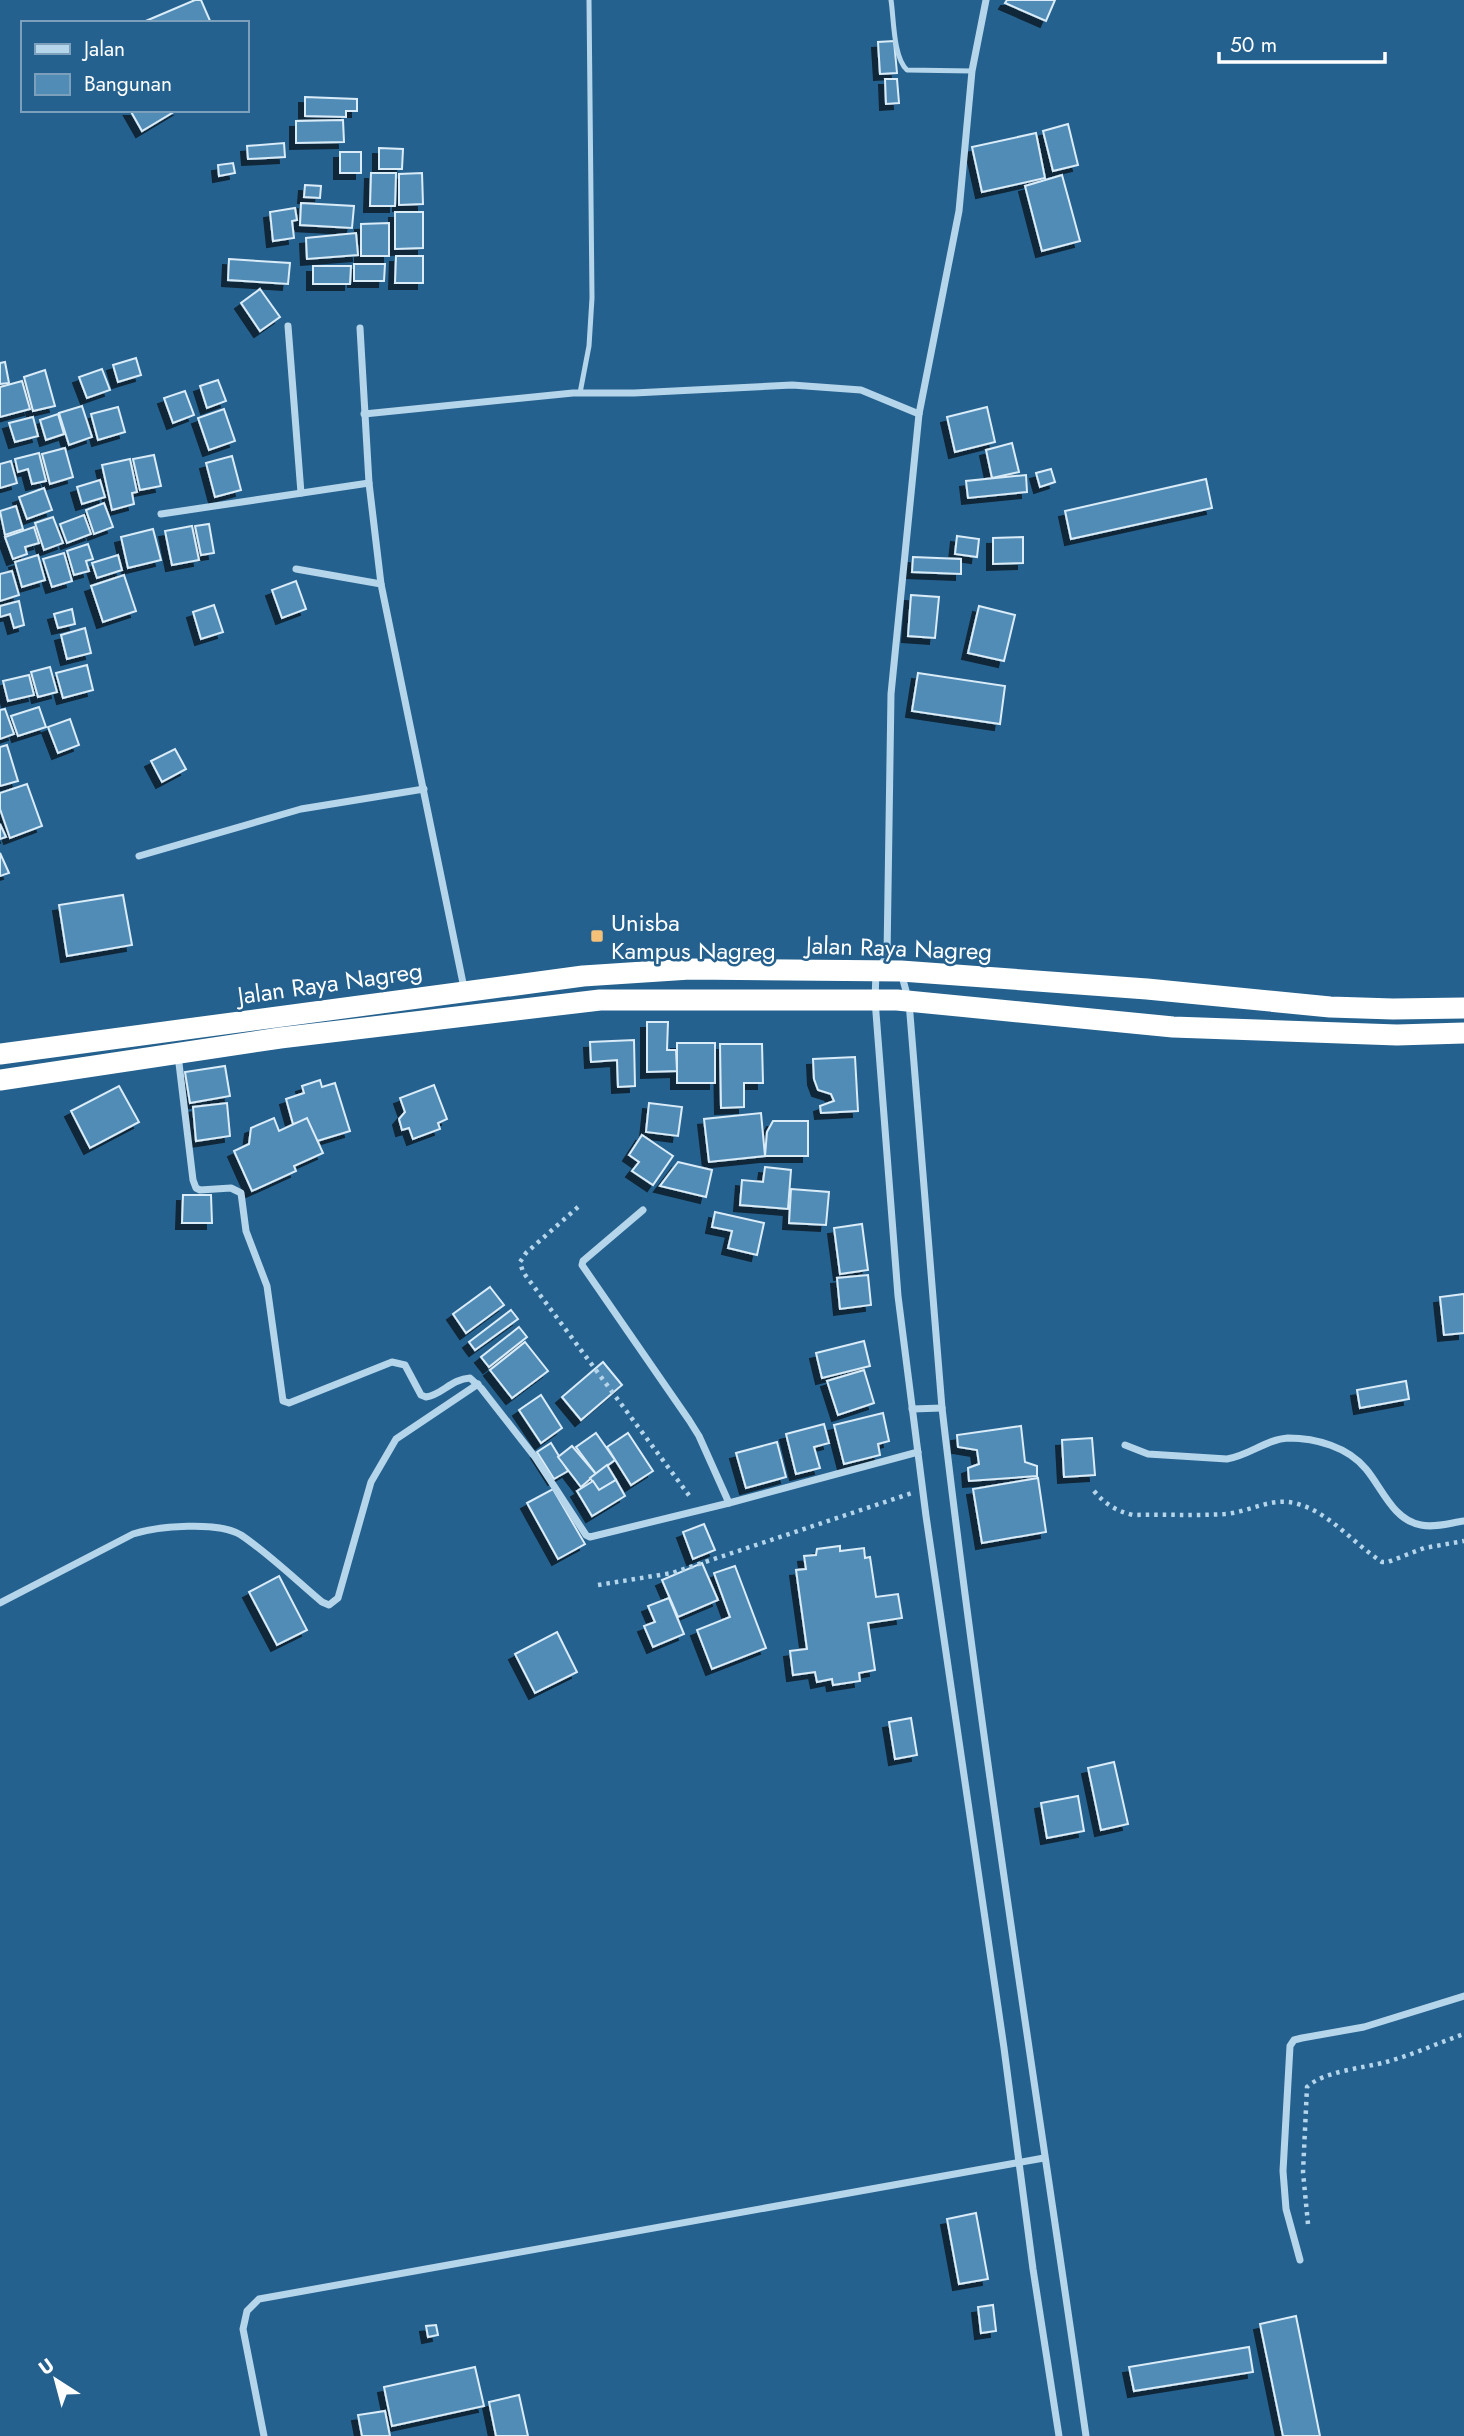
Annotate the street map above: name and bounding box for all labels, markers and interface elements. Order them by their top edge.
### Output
legend [21,21,248,112]
scale bar [1219,21,1385,65]
text: 50 m [1230,30,1277,60]
text: Jalan [81,34,125,64]
text: Bangunan [84,69,172,99]
place label: Unisba Kampus Nagreg [611,905,776,968]
street label: Jalan Raya Nagreg [802,927,993,969]
marker: Unisba Kampus Nagreg [589,928,605,944]
street label: Jalan Raya Nagreg [232,953,425,1014]
north arrow [21,2345,91,2415]
text: U [33,2352,60,2381]

